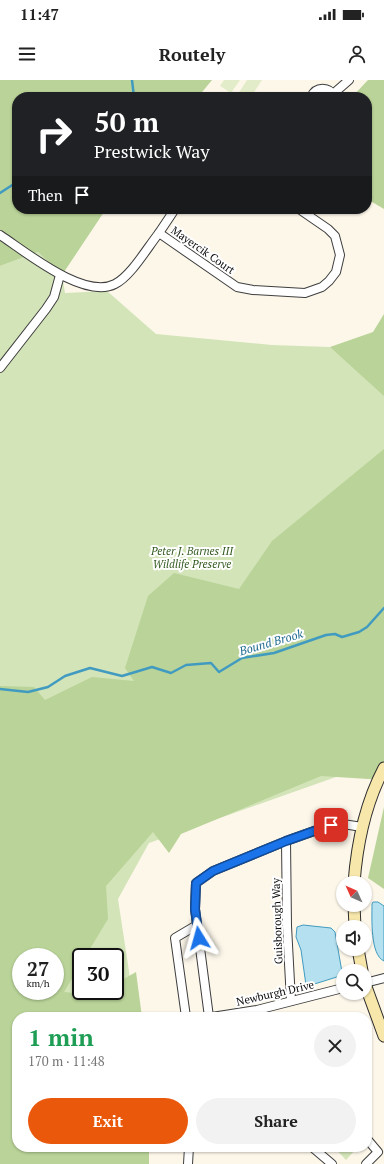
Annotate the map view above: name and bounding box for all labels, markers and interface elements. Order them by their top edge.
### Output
text: 11:47 [20,4,59,24]
text: Routely [159,42,225,66]
icon: menu [16,43,38,65]
icon: person [346,43,368,65]
text: 50 m [94,103,159,140]
icon: right [28,108,80,160]
text: Prestwick Way [94,139,210,163]
icon: arrive [71,184,93,206]
text: Then [28,185,63,205]
street label: Mayercik Court [168,223,238,277]
park label: Peter J. Barnes III Wildlife Preserve [150,544,234,571]
water label: Bound Brook [236,626,305,659]
pin [314,808,348,842]
icon: arrive [320,814,342,836]
north arrow [336,876,372,912]
map controls [336,876,372,1000]
street label: Guisborough Way [268,877,286,964]
position arrow [178,917,220,959]
button: sound [336,920,372,956]
speed limit sign: 30 [72,948,124,1000]
text: 27 [27,955,49,982]
button: search [336,964,372,1000]
text: km/h [26,977,50,990]
street label: Newburgh Drive [235,977,316,1009]
text: 1 min [28,1021,94,1053]
button: close [314,1025,356,1067]
text: 170 m · 11:48 [28,1052,105,1070]
button: Exit [28,1098,188,1144]
button: Share [196,1098,356,1144]

